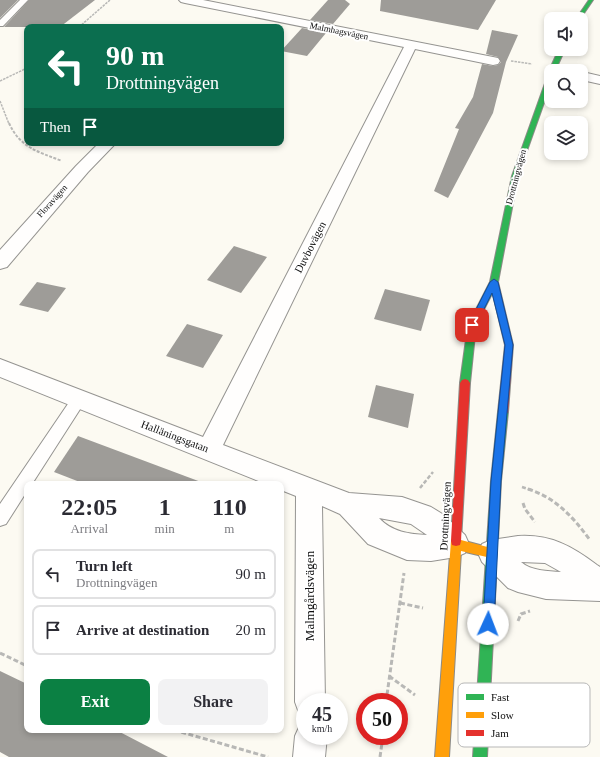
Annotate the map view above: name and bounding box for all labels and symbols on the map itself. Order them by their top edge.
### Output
street label: Malmhagsvägen [309,20,370,42]
street label: Drottningvägen [504,148,528,206]
street label: Floravägen [35,182,70,219]
street label: Duvbovägen [292,219,328,275]
pin [455,308,489,342]
street label: Halläningsgatan [139,418,211,455]
street label: Drottningvägen [437,481,453,551]
street label: Malmgårdsvägen [302,550,317,641]
position arrow [467,603,509,645]
legend [458,683,590,747]
text: Fast [491,691,509,703]
speed limit sign: 50 [356,693,408,745]
text: Slow [491,709,514,721]
text: Jam [491,727,509,739]

